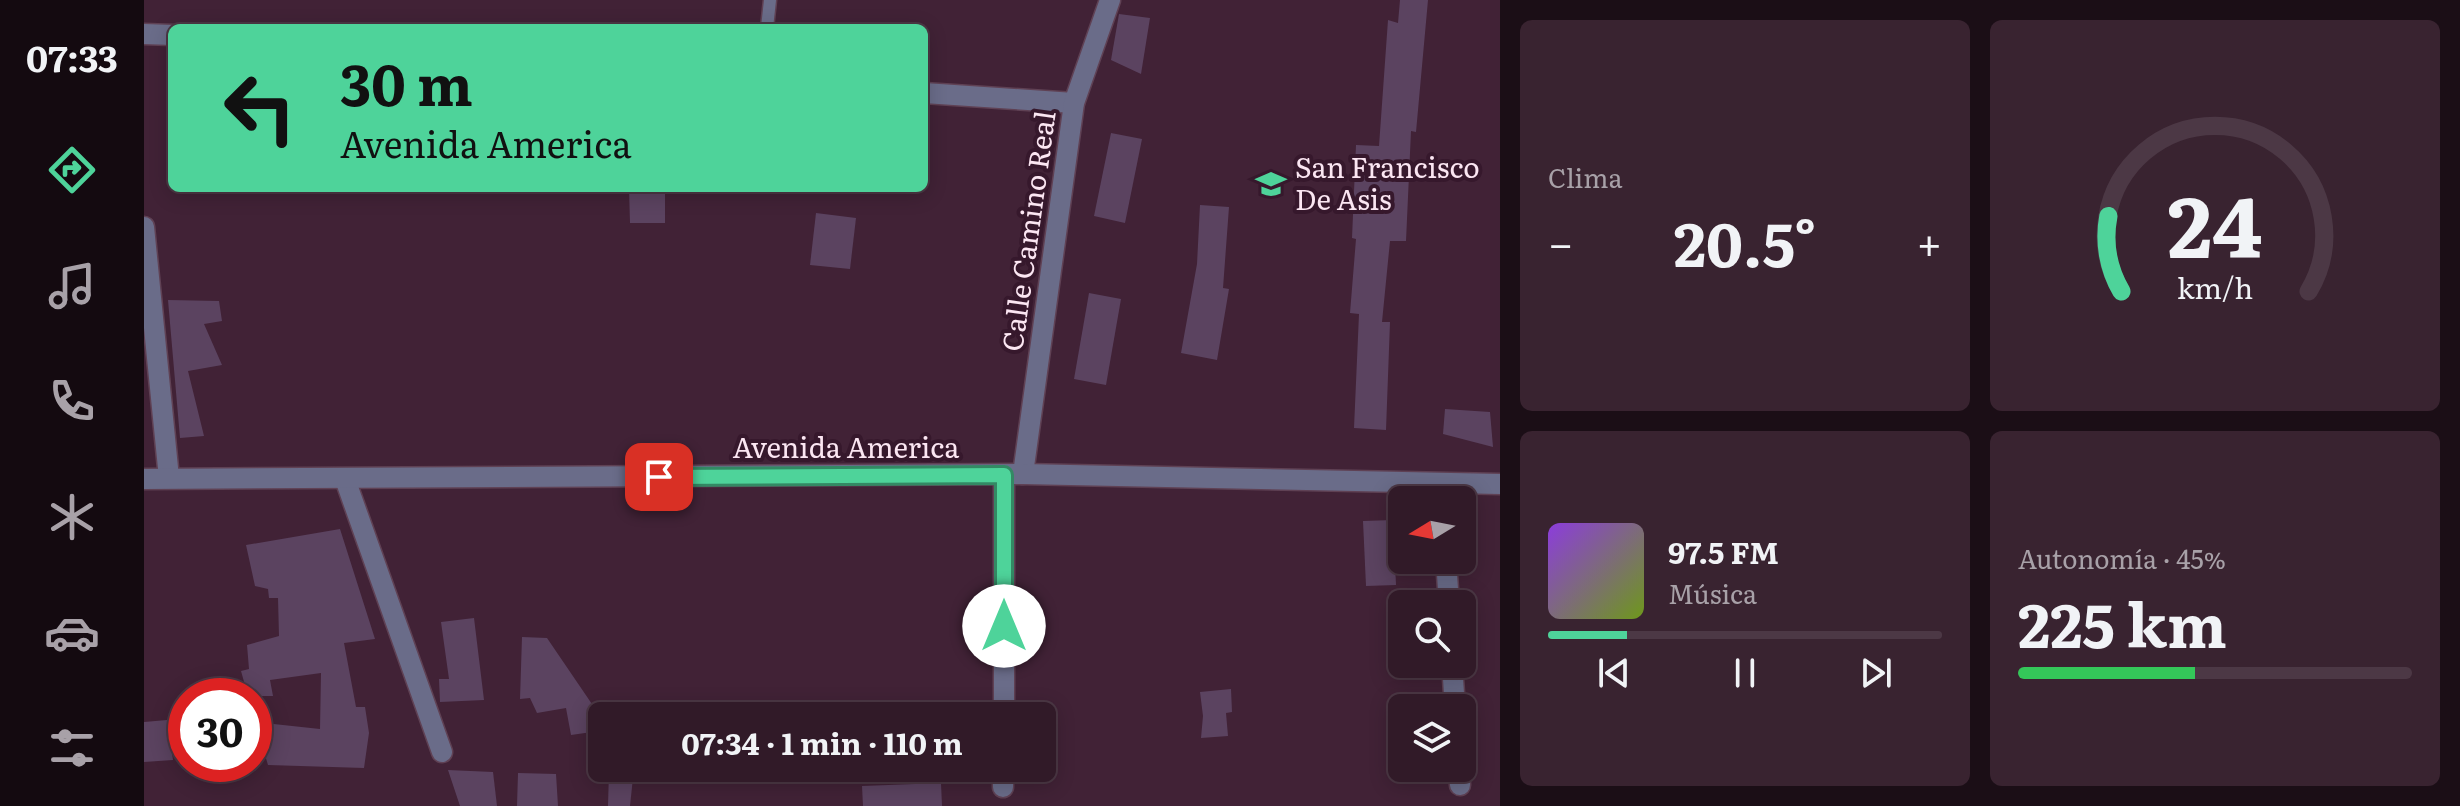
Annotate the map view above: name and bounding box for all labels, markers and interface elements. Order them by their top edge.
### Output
text: 07:33 [26,30,118,83]
text: 30 m [340,40,473,123]
icon: left [208,56,312,160]
street label: Calle Camino Real [989,108,1065,354]
text: Avenida America [340,116,632,169]
icon: directions [44,142,100,198]
place label: San Francisco De Asis [1295,145,1480,219]
text: Clima [1548,157,1623,196]
text: 24 [2168,159,2262,283]
school or university icon: San Francisco De Asis [1254,167,1288,201]
text: 20.5° [1674,196,1816,285]
text: − [1548,208,1574,274]
text: + [1916,208,1942,274]
icon: music [44,258,100,314]
text: km/h [2177,265,2253,308]
icon: phone [44,373,100,429]
street label: Avenida America [733,425,959,467]
pin [625,443,693,511]
icon: arrive [637,455,681,499]
north arrow [1388,486,1476,574]
map controls [1388,486,1476,782]
icon: climate [44,489,100,545]
text: 97.5 FM [1668,529,1779,573]
text: Autonomía · 45% [2018,538,2226,577]
text: Música [1668,573,1757,612]
text: 225 km [2018,577,2227,666]
position arrow [962,584,1046,668]
button: search [1388,590,1476,678]
icon: car [44,605,100,661]
icon: previous [1592,651,1636,695]
icon: pause [1723,651,1767,695]
icon: next [1854,651,1898,695]
speed limit sign: 30 [168,678,272,782]
button: layers [1388,694,1476,782]
icon: filters [44,720,100,776]
text: 07:34 · 1 min · 110 m [681,720,963,764]

